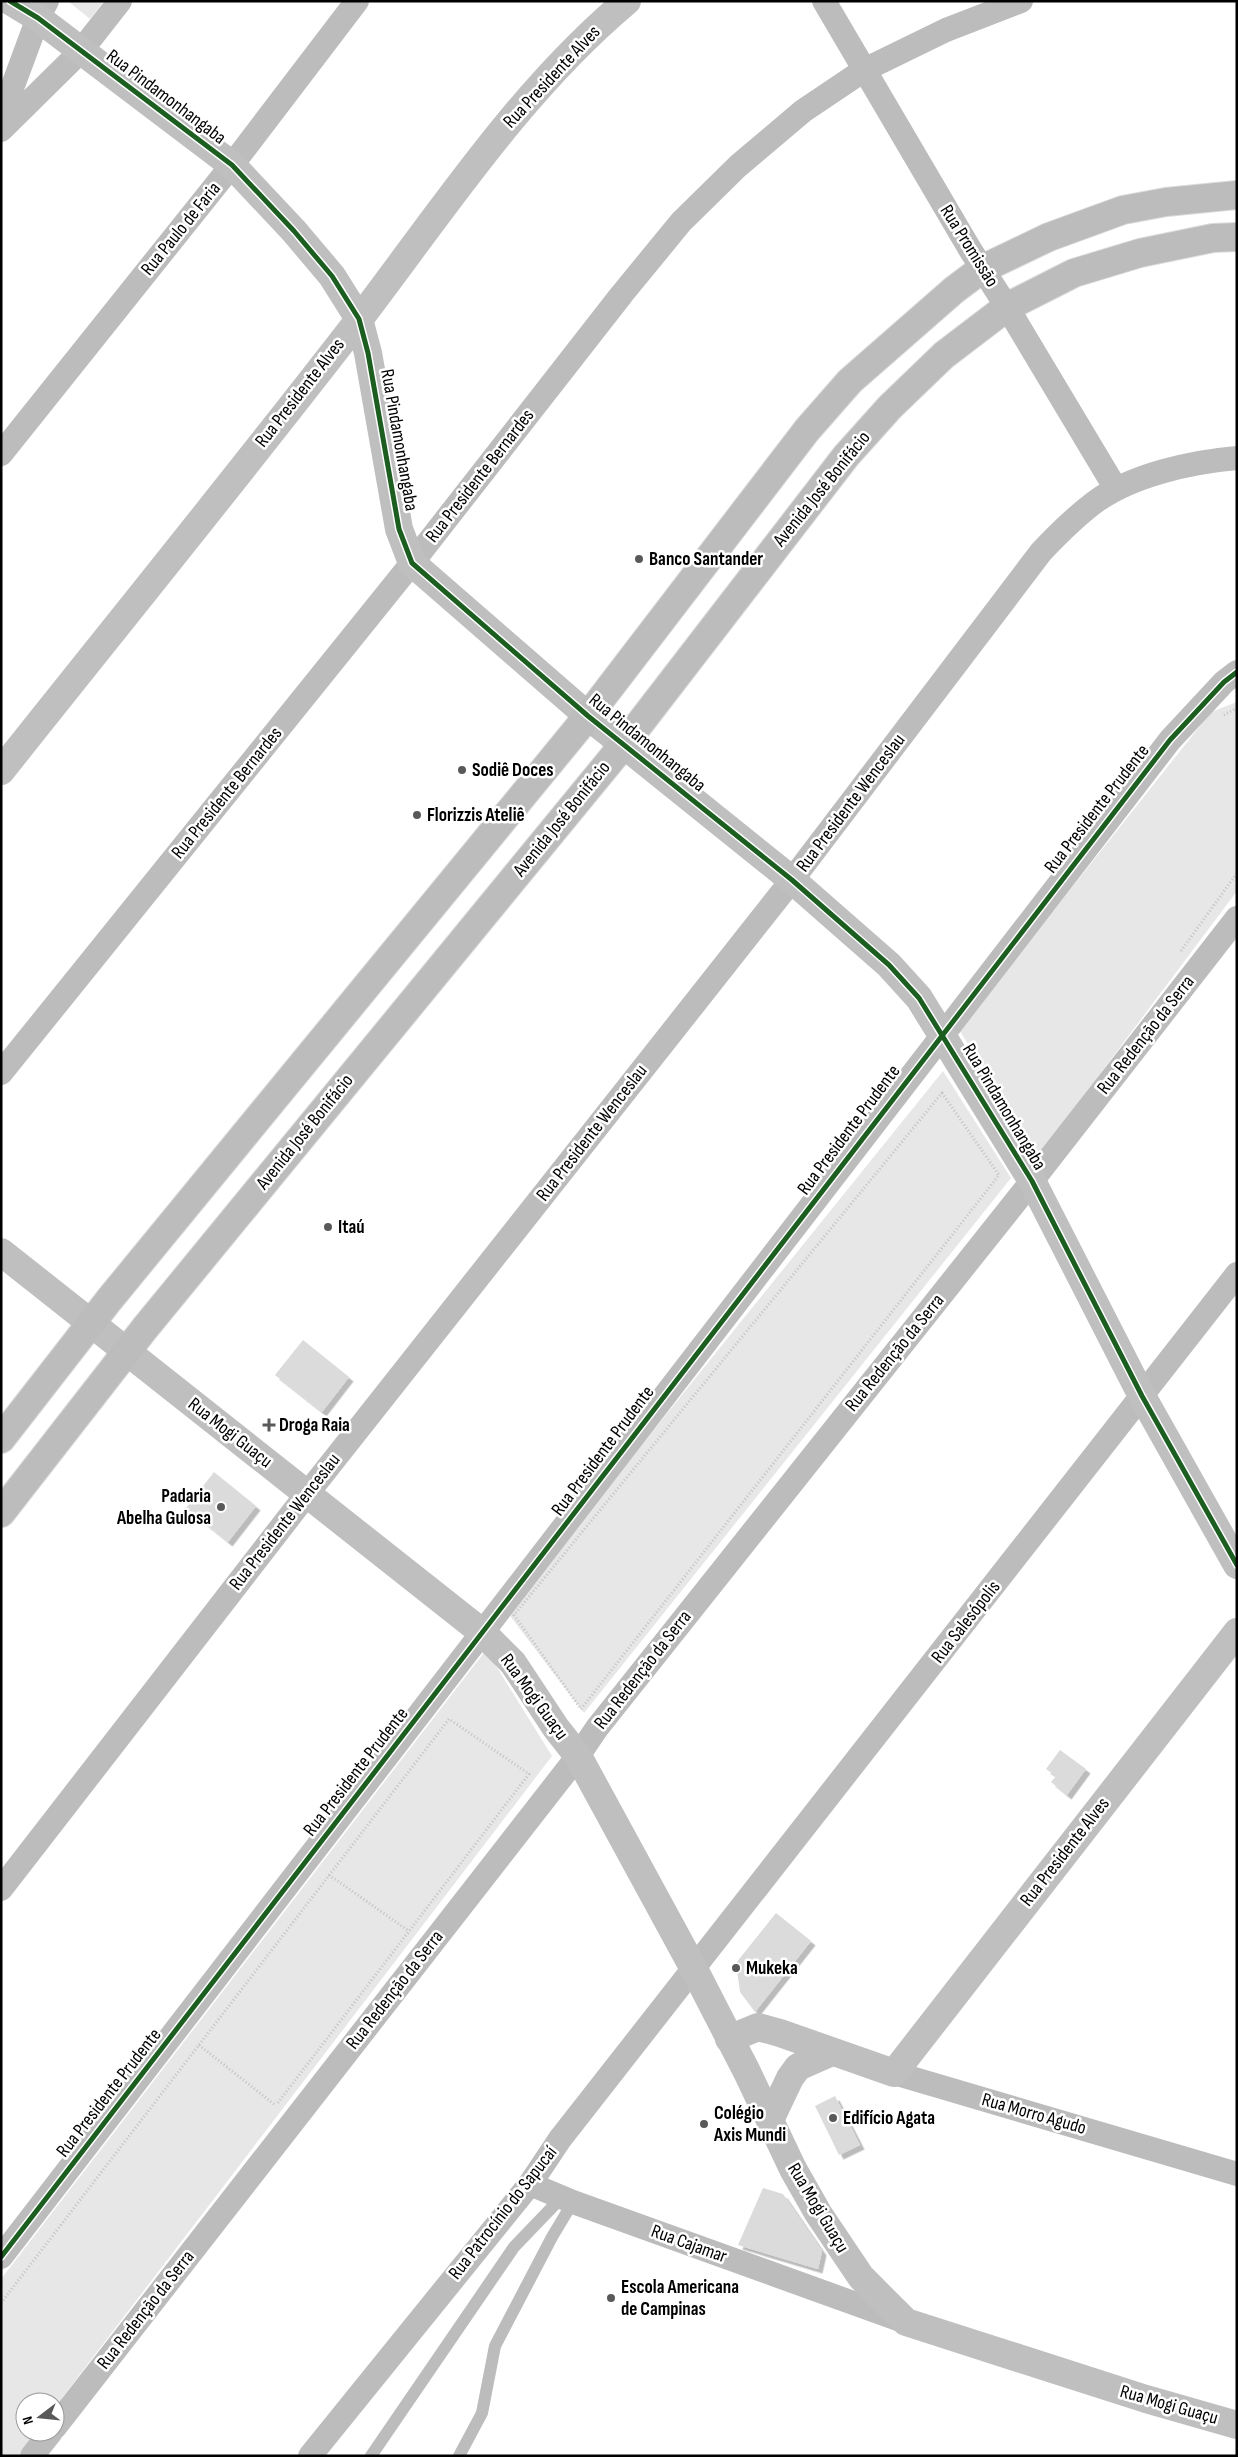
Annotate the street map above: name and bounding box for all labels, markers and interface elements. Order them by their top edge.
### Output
street label: Rua Presidente Alves [499,21,606,133]
street label: Rua Pindamonhangaba [102,45,230,149]
street label: Rua Paulo de Faria [136,178,226,280]
street label: Rua Promissão [935,201,1003,291]
street label: Rua Presidente Alves [250,334,350,452]
street label: Rua Pindamonhangaba [375,367,423,513]
street label: Rua Presidente Bernardes [421,405,539,547]
street label: Avenida José Bonifácio [768,427,875,552]
place label: Banco Santander [649,548,763,571]
marker: Banco Santander [633,553,645,565]
street label: Rua Pindamonhangaba [584,689,710,797]
street label: Rua Presidente Bernardes [167,722,287,864]
street label: Rua Presidente Wenceslau [792,729,910,877]
street label: Rua Presidente Prudente [1040,740,1154,878]
street label: Avenida José Bonifácio [508,757,615,882]
place label: Sodiê Doces [472,759,554,782]
marker: Sodiê Doces [456,764,468,776]
place label: Florizzis Ateliê [427,804,525,827]
marker: Florizzis Ateliê [411,809,423,821]
street label: Rua Redenção da Serra [1092,971,1200,1099]
street label: Rua Pindamonhangaba [957,1040,1051,1174]
street label: Rua Presidente Wenceslau [532,1060,652,1206]
street label: Rua Presidente Prudente [793,1060,905,1200]
street label: Avenida José Bonifácio [251,1070,358,1195]
place label: Itaú [338,1216,365,1239]
marker: Itaú [322,1221,334,1233]
street label: Rua Redenção da Serra [841,1290,949,1416]
street label: Rua Presidente Prudente [547,1381,659,1521]
street label: Rua Mogi Guaçu [183,1393,277,1473]
place label: Droga Raia [279,1414,350,1437]
marker: Droga Raia [263,1419,275,1431]
street label: Rua Presidente Wenceslau [225,1449,345,1595]
place label: Padaria Abelha Gulosa [116,1485,211,1530]
marker: Padaria Abelha Gulosa [215,1501,227,1513]
street label: Rua Salesópolis [927,1576,1005,1668]
street label: Rua Redenção da Serra [589,1606,697,1734]
street label: Rua Mogi Guaçu [495,1650,573,1744]
street label: Rua Presidente Prudente [299,1703,413,1841]
street label: Rua Presidente Alves [1015,1793,1115,1911]
street label: Rua Redenção da Serra [341,1926,449,2054]
place label: Mukeka [746,1957,798,1980]
marker: Mukeka [730,1962,742,1974]
street label: Rua Presidente Prudente [52,2024,166,2162]
street label: Rua Morro Agudo [979,2088,1089,2140]
place label: Colégio Axis Mundi [713,2102,786,2147]
place label: Edifício Agata [843,2107,935,2130]
marker: Edifício Agata [827,2112,839,2124]
marker: Colégio Axis Mundi [698,2118,710,2130]
street label: Rua Patrocínio do Sapucaí [444,2141,563,2284]
street label: Rua Mogi Guaçu [782,2159,854,2257]
street label: Rua Cajamar [648,2220,731,2268]
street label: Rua Redenção da Serra [92,2246,200,2374]
place label: Escola Americana de Campinas [621,2276,739,2321]
marker: Escola Americana de Campinas [605,2292,617,2304]
street label: Rua Mogi Guaçu [1117,2380,1221,2430]
north arrow [15,2392,65,2442]
text: N [19,2415,37,2426]

